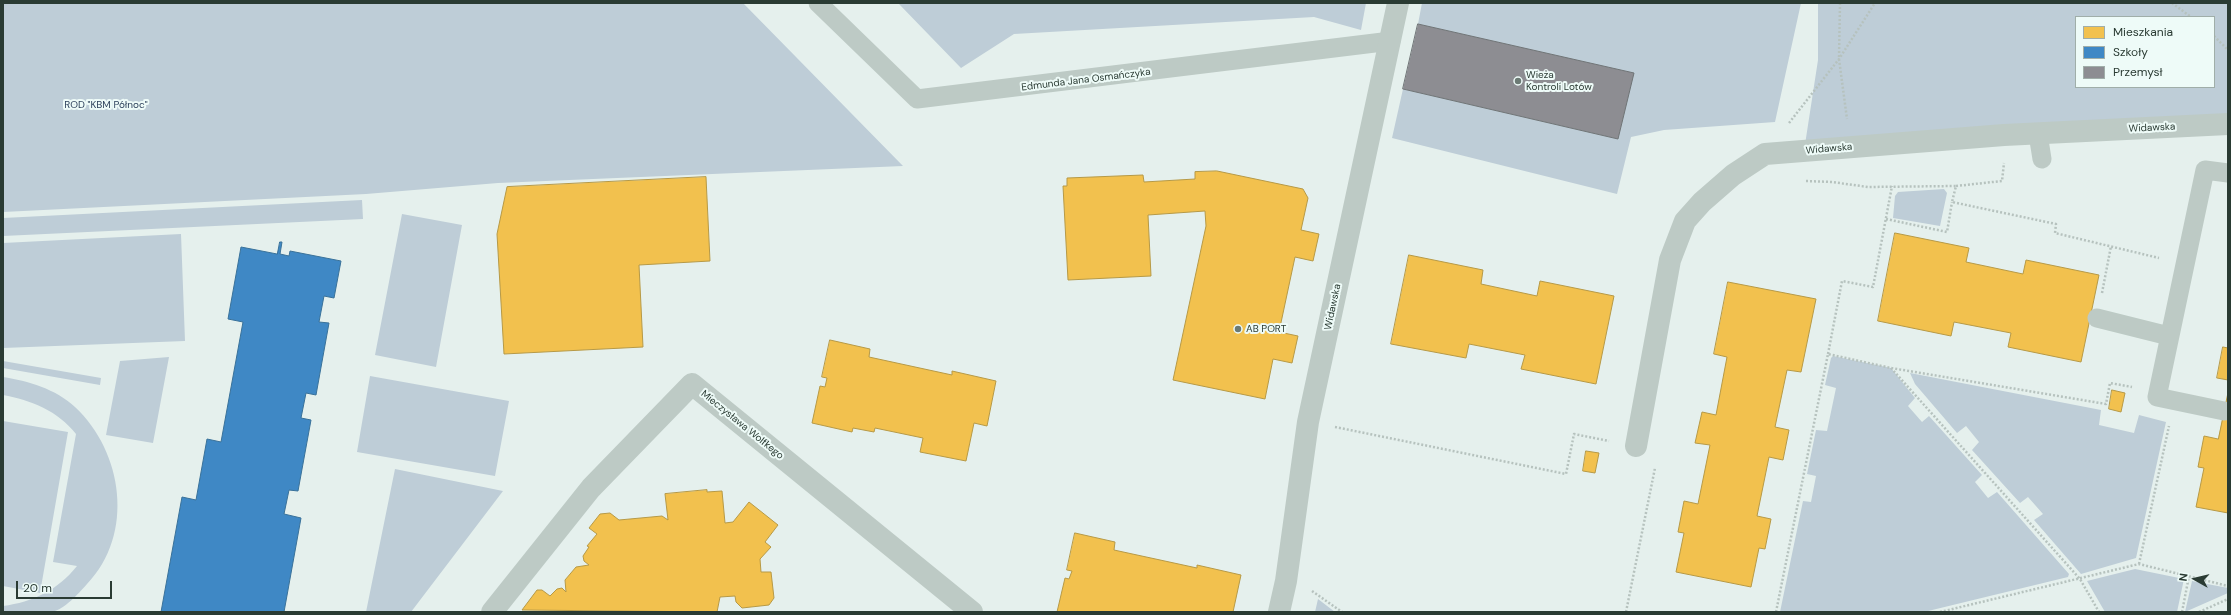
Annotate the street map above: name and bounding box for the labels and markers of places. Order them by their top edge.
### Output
place label: Wieża Kontroli Lotów [1526,69,1592,92]
marker: Wieża Kontroli Lotów [1513,76,1523,86]
place label: AB PORT [1246,323,1286,335]
marker: AB PORT [1233,324,1243,334]

